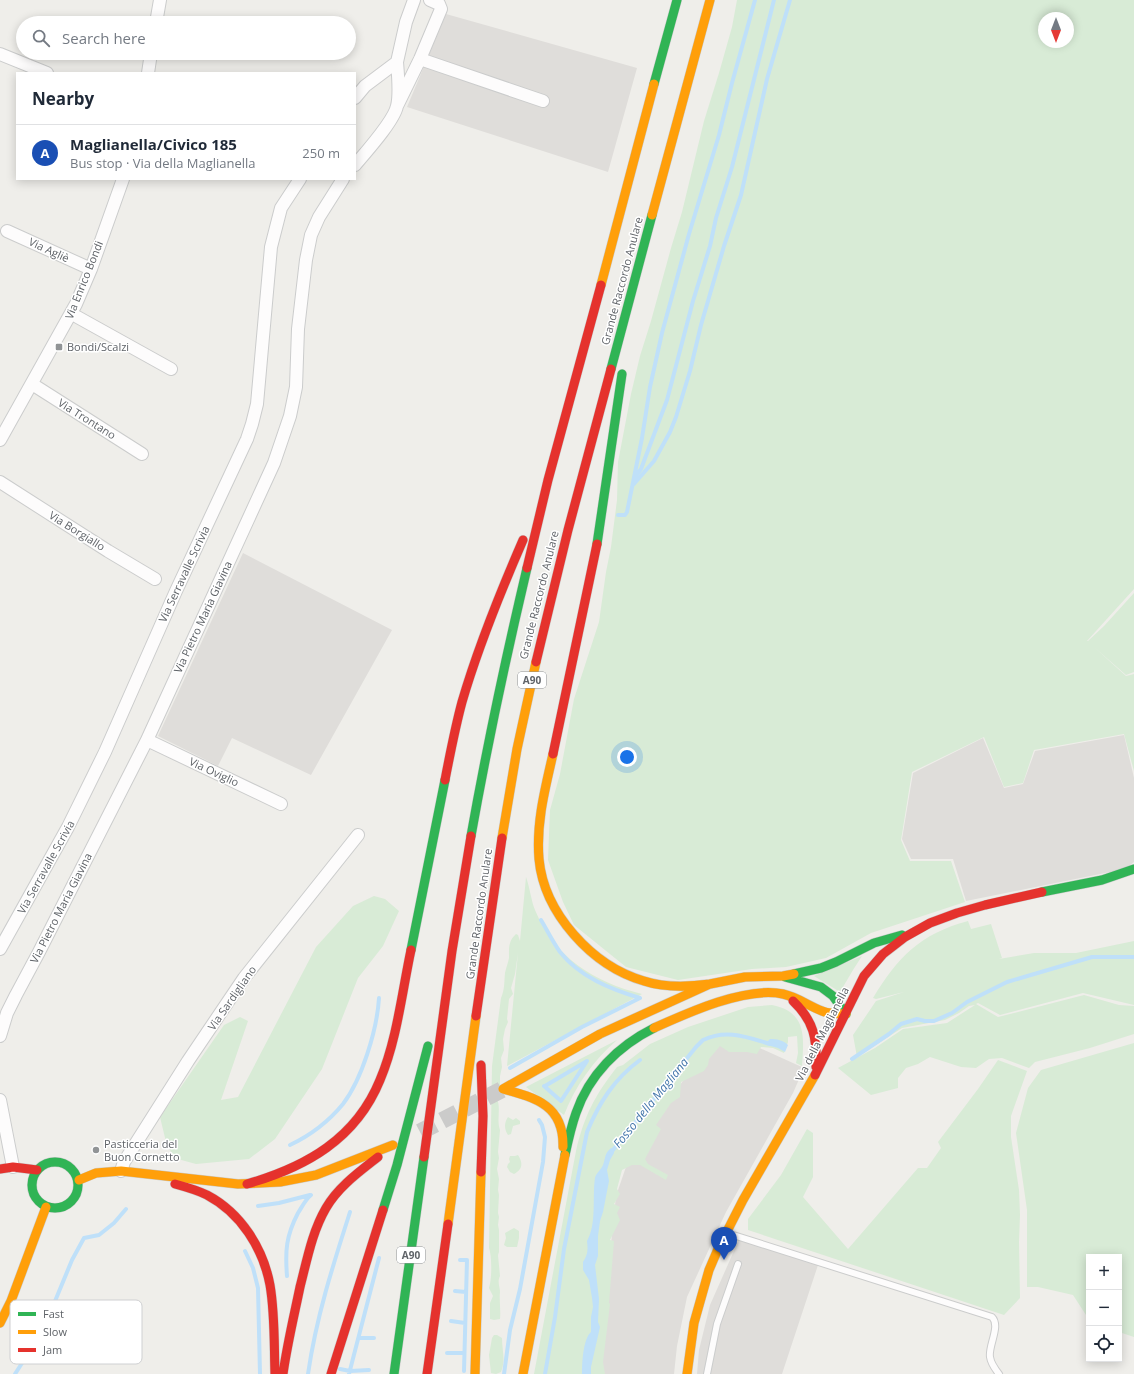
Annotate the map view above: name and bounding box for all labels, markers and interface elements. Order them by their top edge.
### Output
north arrow [1038,12,1074,48]
search box [16,16,356,60]
icon: search [30,27,52,49]
text: Search here [62,28,146,48]
text: Nearby [32,87,94,110]
text: Maglianella/Civico 185 [70,134,237,154]
text: A [41,144,49,162]
text: 250 m [302,144,340,162]
text: Bus stop · Via della Maglianella [70,154,256,172]
street label: Grande Raccordo Anulare [597,215,646,347]
street label: Via Agliè [27,234,72,265]
street label: Via Enrico Bondi [61,238,106,321]
place label: Bondi/Scalzi [67,339,129,354]
marker: Bondi/Scalzi [54,342,64,352]
street label: Via Trontano [55,395,119,443]
street label: Via Borgiallo [46,507,109,554]
street label: Via Serravalle Scrivia [155,523,212,624]
street label: Grande Raccordo Anulare [515,529,562,661]
street label: Via Pietro Maria Giavina [170,558,235,675]
road number: A90 [518,672,546,688]
your location [617,747,637,767]
street label: Via Oviglio [187,753,242,790]
street label: Via Serravalle Scrivia [14,817,78,916]
street label: Grande Raccordo Anulare [462,848,495,980]
street label: Via Pietro Maria Giavina [26,850,95,966]
street label: Via Sardigliano [204,962,260,1033]
street label: Via della Maglianella [791,984,852,1083]
water label: Fosso della Magliana [609,1054,692,1151]
place label: Pasticceria del Buon Cornetto [104,1136,180,1164]
marker: Pasticceria del Buon Cornetto [91,1145,101,1155]
pin: A [711,1227,737,1260]
road number: A90 [397,1247,425,1263]
map controls [1086,1254,1122,1362]
button: + [1086,1254,1122,1290]
button: − [1086,1290,1122,1326]
legend [10,1300,142,1364]
text: Fast [43,1306,64,1321]
text: Slow [43,1324,67,1339]
button: locate [1086,1326,1122,1362]
text: Jam [42,1342,62,1357]

